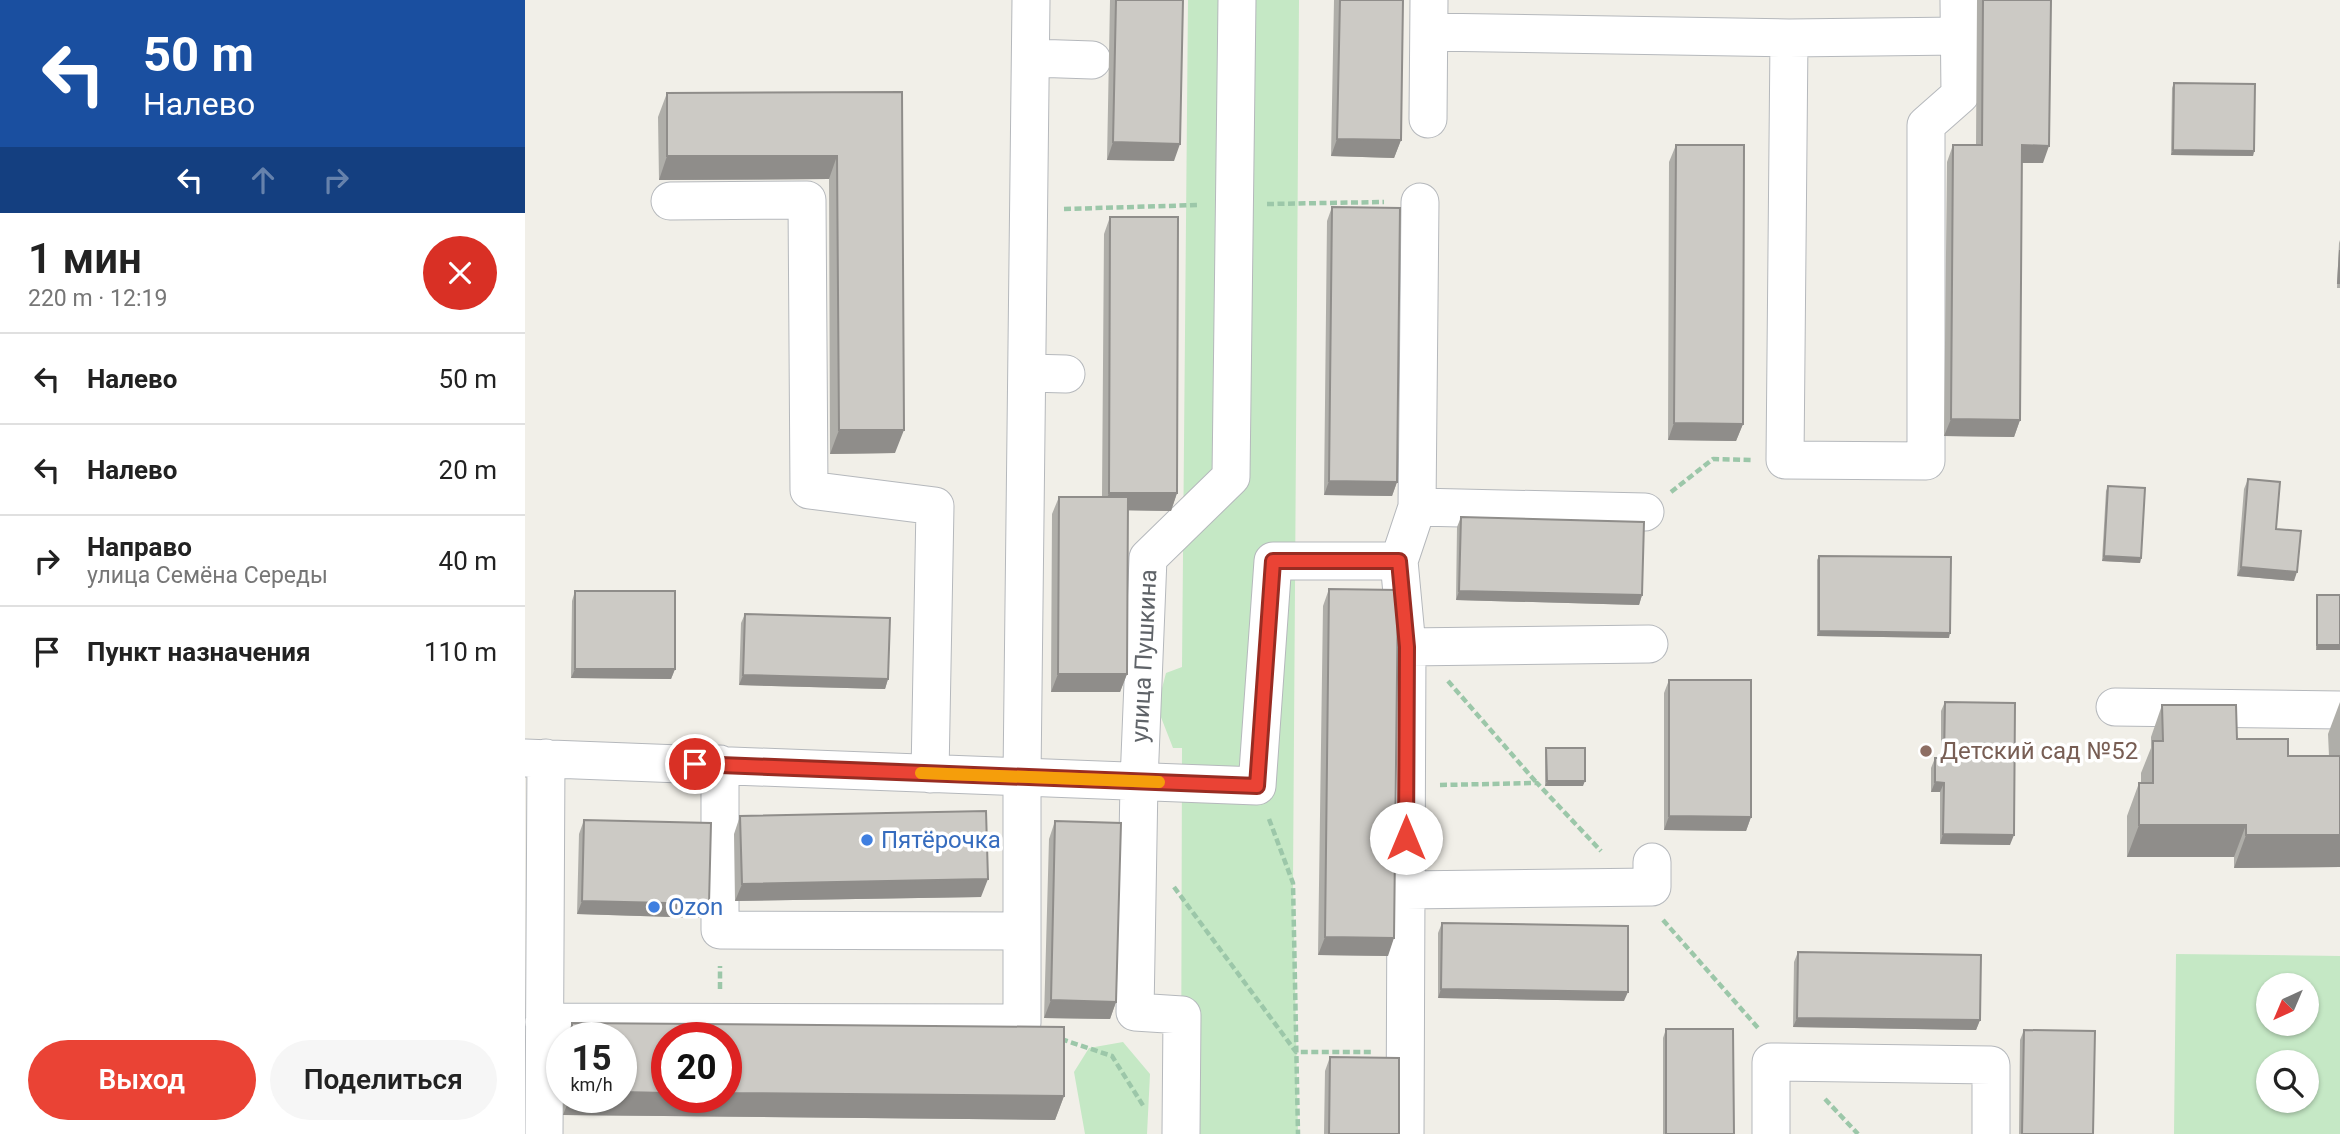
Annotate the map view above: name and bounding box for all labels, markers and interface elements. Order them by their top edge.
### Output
text: 50 m [143,26,254,83]
icon: left [28,28,119,119]
text: Налево [143,85,255,123]
icon: left [171,161,209,199]
icon: ahead [244,161,282,199]
icon: right [317,161,355,199]
text: 1 мин [28,234,142,283]
button: close [423,236,497,310]
text: 220 m · 12:19 [28,285,167,312]
icon: left [28,360,66,398]
text: Налево [87,364,177,394]
text: 50 m [439,364,497,394]
icon: left [28,451,66,489]
text: Налево [87,455,177,485]
text: 20 m [439,455,497,485]
text: Направо [87,532,192,562]
icon: right [28,542,66,580]
text: 40 m [439,546,497,576]
text: улица Семёна Середы [87,562,328,589]
street label: улица Пушкина [1125,569,1163,743]
icon: arrive [28,633,66,671]
text: Пункт назначения [87,637,311,667]
text: 110 m [424,637,497,667]
pin [665,734,725,794]
place label: Детский сад №52 [1940,737,2138,765]
marker: Детский сад №52 [1918,743,1934,759]
icon: arrive [676,745,714,783]
position arrow [1369,801,1443,875]
place label: Пятёрочка [881,826,1001,854]
marker: Пятёрочка [859,832,875,848]
place label: Ozon [668,893,723,921]
marker: Ozon [646,899,662,915]
north arrow [2256,973,2319,1036]
map controls [2256,973,2319,1113]
speed limit sign: 20 [651,1022,742,1113]
text: 15 [571,1038,612,1079]
button: Выход [28,1040,256,1120]
button: Поделиться [270,1040,497,1120]
button: search [2256,1050,2319,1113]
text: km/h [570,1074,613,1095]

